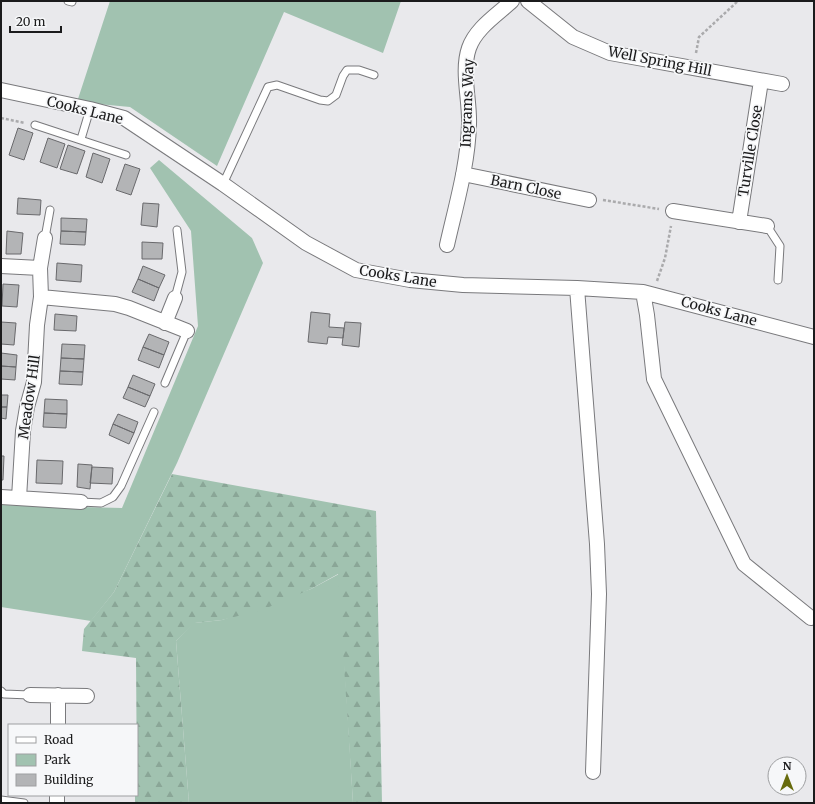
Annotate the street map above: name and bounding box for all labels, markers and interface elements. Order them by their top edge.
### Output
scale bar [10,8,61,34]
text: 20 m [16,14,45,29]
street label: Well Spring Hill [606,42,714,80]
street label: Ingrams Way [456,57,478,148]
street label: Cooks Lane [45,92,125,128]
street label: Turville Close [734,104,766,198]
street label: Barn Close [489,171,563,203]
street label: Cooks Lane [358,261,438,291]
street label: Cooks Lane [679,292,759,330]
street label: Meadow Hill [14,353,44,440]
legend [8,724,138,796]
text: Road [44,732,73,747]
text: Park [44,752,71,767]
north arrow [767,756,807,796]
text: N [783,759,792,773]
text: Building [44,772,94,787]

